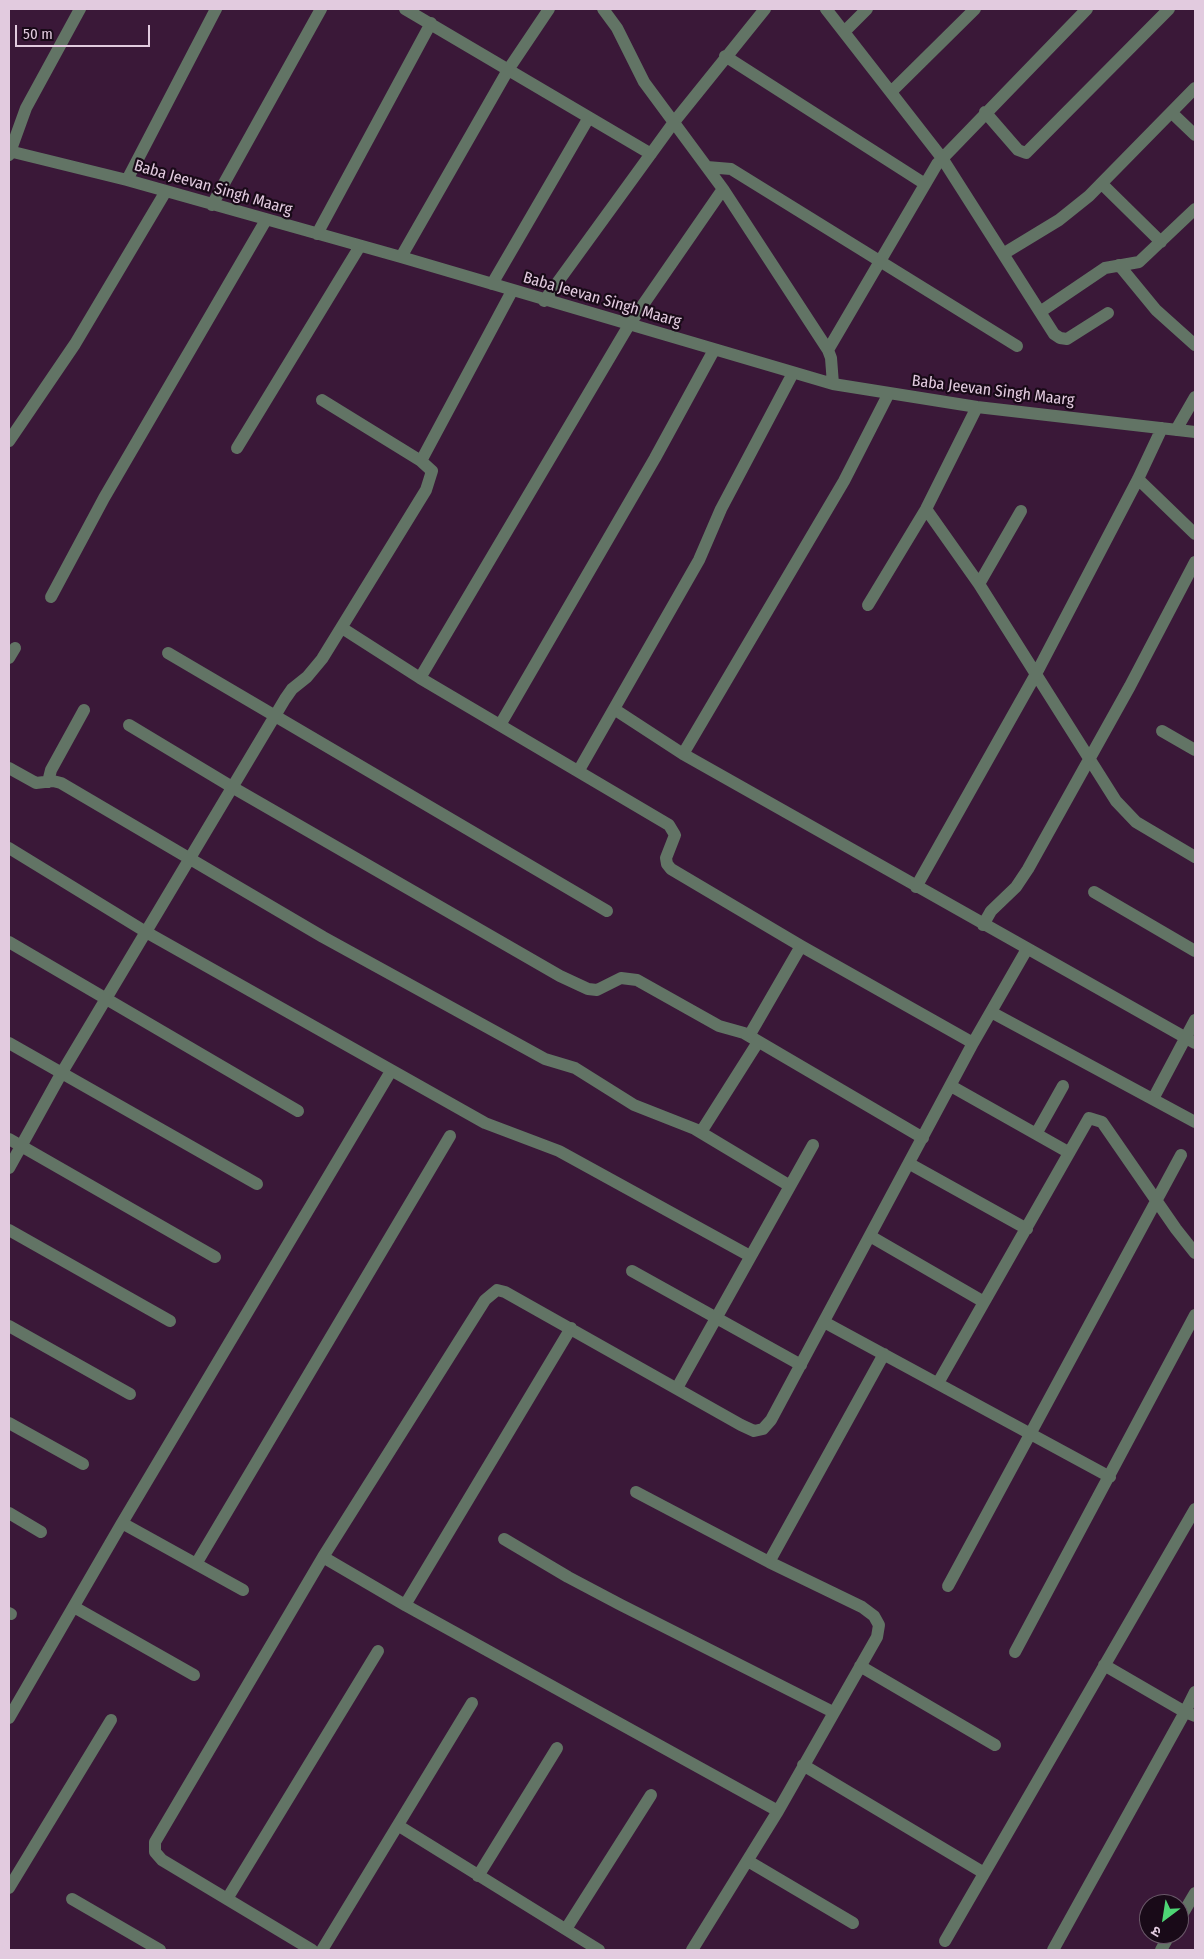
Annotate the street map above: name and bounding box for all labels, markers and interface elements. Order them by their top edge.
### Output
scale bar [18,15,152,47]
text: 50 m [23,25,53,43]
street label: Baba Jeevan Singh Maarg [132,156,294,220]
street label: Baba Jeevan Singh Maarg [521,268,683,332]
street label: Baba Jeevan Singh Maarg [911,372,1075,410]
north arrow [1139,1894,1189,1944]
text: उ [1149,1922,1164,1941]

